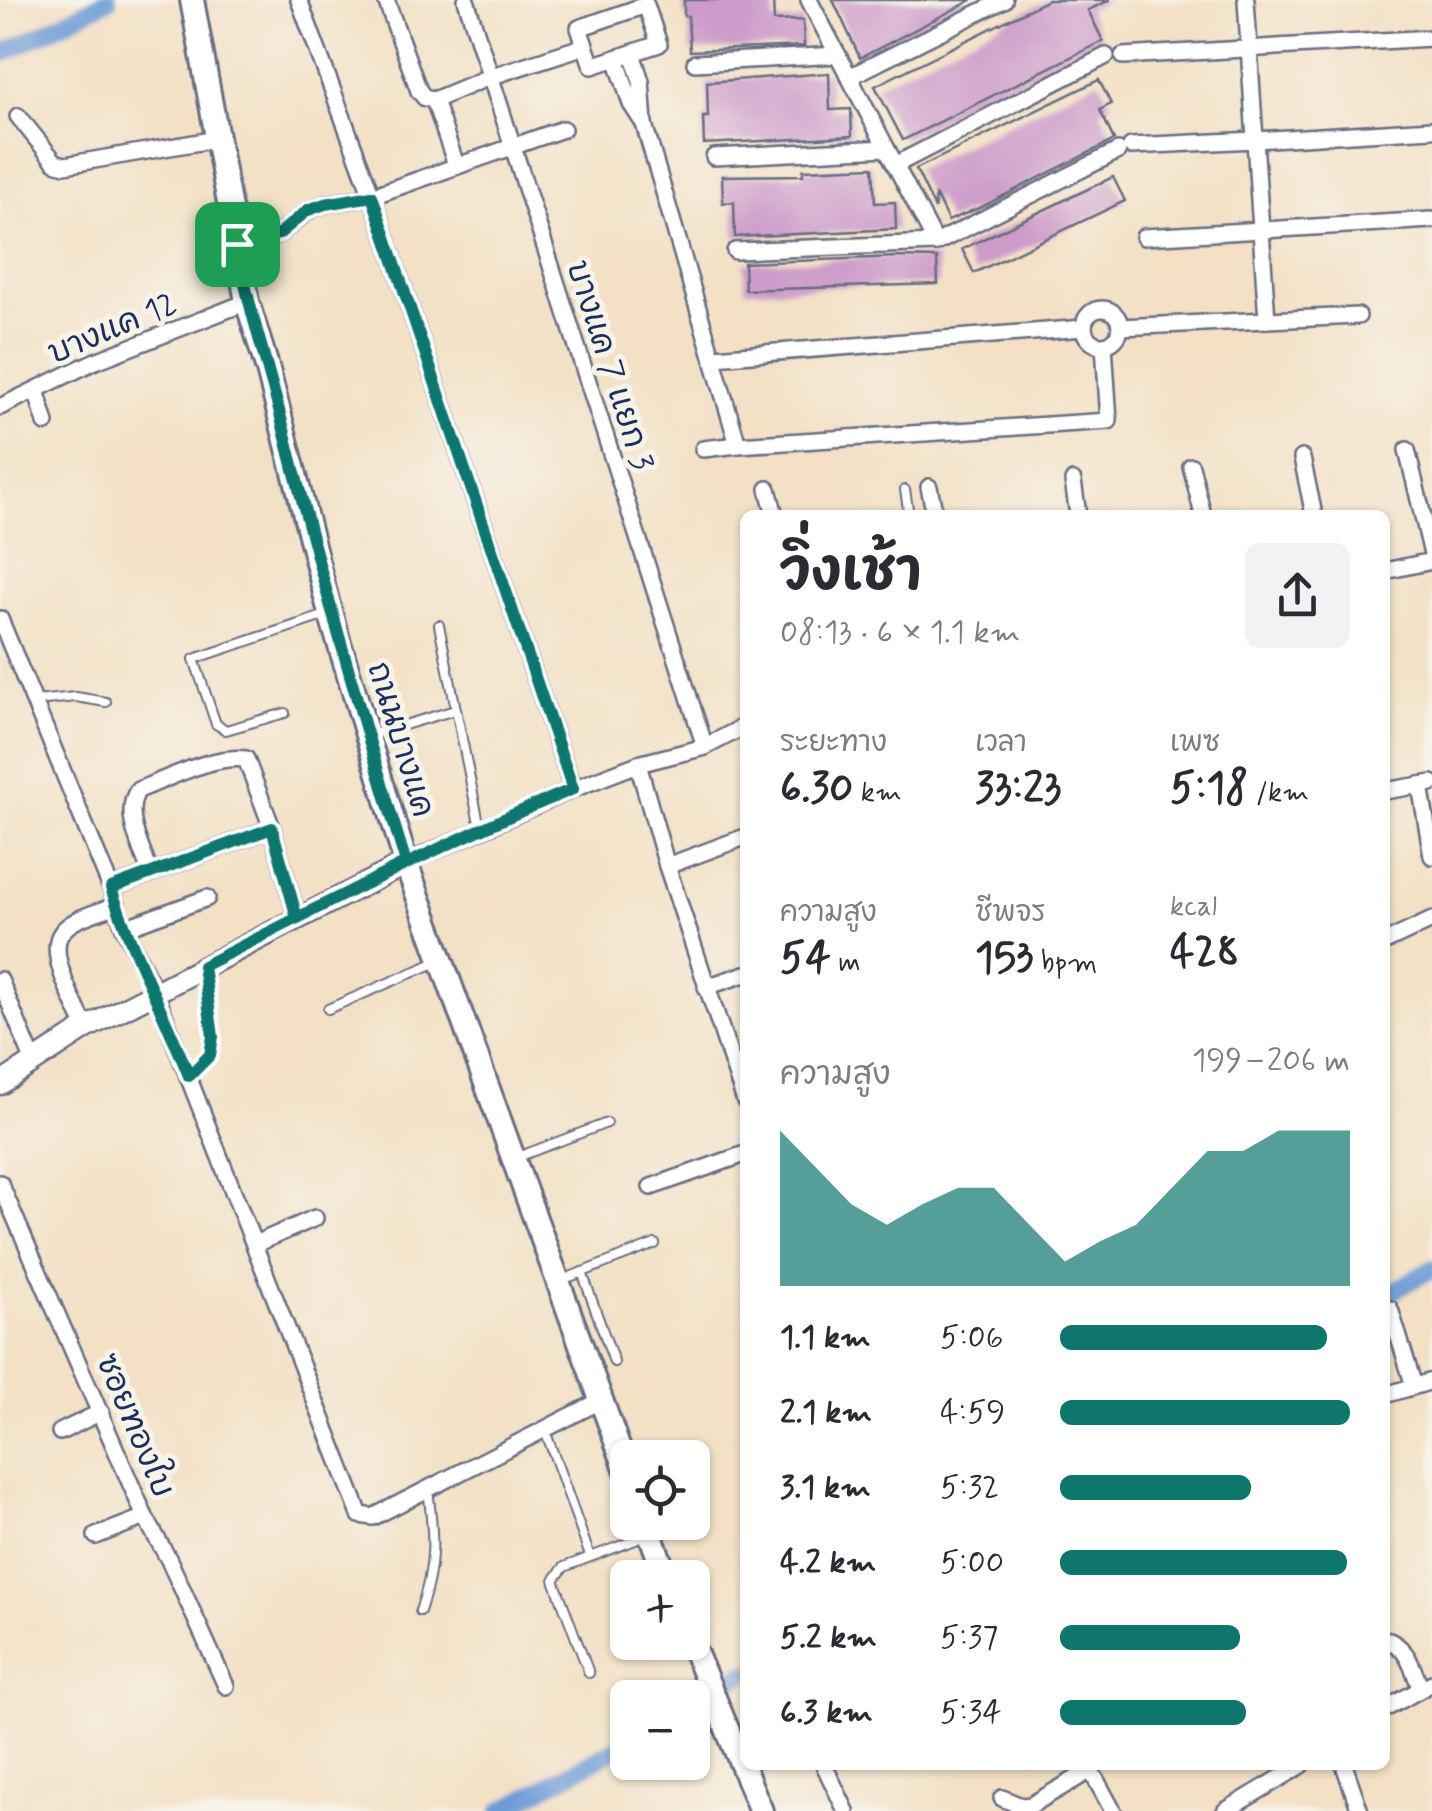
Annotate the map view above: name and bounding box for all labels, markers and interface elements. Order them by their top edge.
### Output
pin [195,202,280,287]
icon: arrive [210,217,265,272]
street label: บางแค 7 แยก 3 [555,256,663,476]
street label: บางแค 12 [42,283,183,375]
text: วิ่งเช้า [780,538,922,610]
button: share [1245,543,1350,648]
text: 08:13 · 6 × 1.1 km [780,612,1020,654]
street label: ถนนบางแค [357,657,444,822]
text: ระยะทาง [780,725,887,762]
text: เวลา [975,725,1027,762]
text: เพซ [1170,725,1220,762]
text: 6.30 [780,762,853,817]
text: 33:23 [975,762,1061,817]
text: 5:18 [1170,762,1248,817]
text: km [853,775,902,812]
text: /km [1248,775,1309,812]
text: kcal [1170,889,1217,926]
text: ความสูง [780,895,877,932]
text: ชีพจร [975,895,1046,932]
text: 428 [1170,926,1239,981]
text: 54 [780,932,831,987]
text: 153 [975,932,1033,987]
text: m [831,945,861,982]
text: bpm [1033,945,1097,982]
text: 199–206 m [1192,1040,1350,1082]
text: ความสูง [780,1054,891,1096]
text: 1.1 km [780,1317,871,1359]
text: 5:06 [940,1317,1003,1359]
street label: ซอยทองใบ [85,1347,185,1504]
text: 2.1 km [780,1392,872,1434]
text: 4:59 [940,1392,1005,1434]
map controls [610,1440,710,1780]
button: locate [610,1440,710,1540]
text: 3.1 km [780,1467,871,1509]
text: 5:32 [940,1467,999,1509]
text: 4.2 km [780,1542,876,1584]
text: 5:00 [940,1542,1004,1584]
button: + [610,1560,710,1660]
text: 5.2 km [780,1617,877,1659]
text: 5:37 [940,1617,998,1659]
button: − [610,1680,710,1780]
text: 6.3 km [780,1692,873,1734]
text: 5:34 [940,1692,1002,1734]

